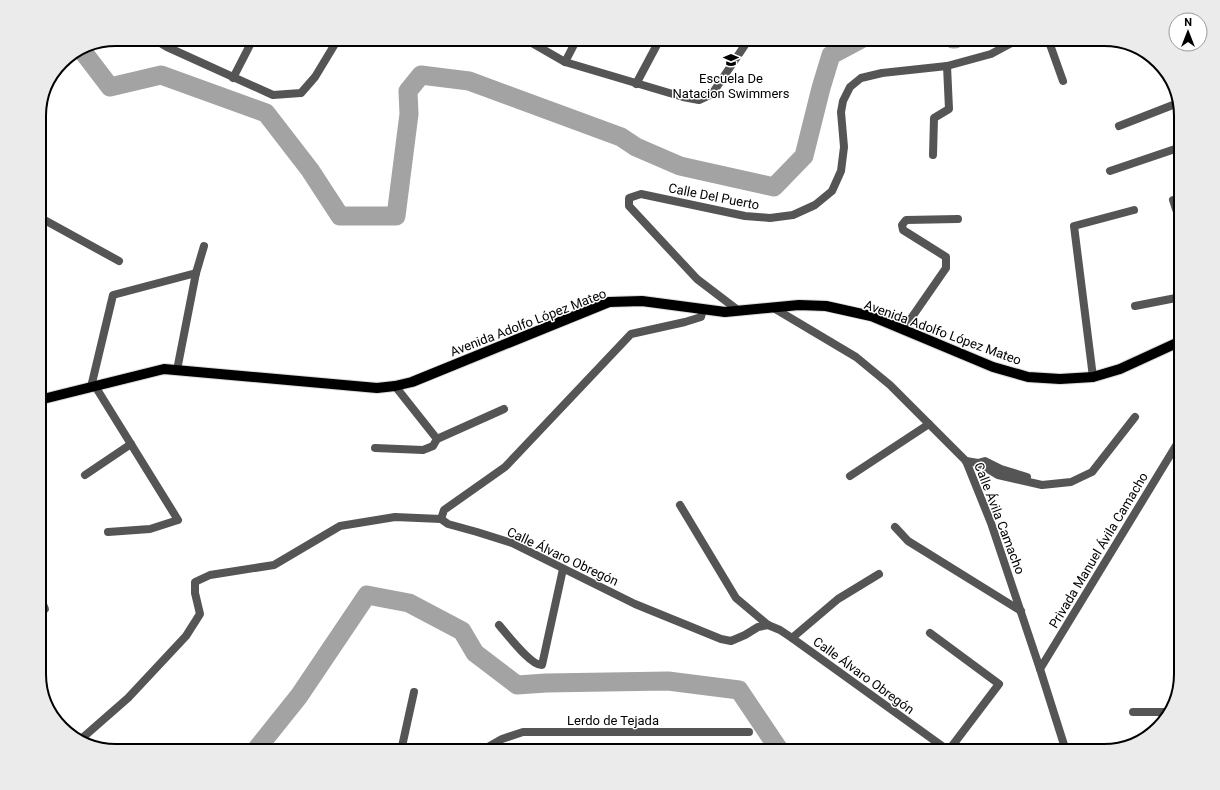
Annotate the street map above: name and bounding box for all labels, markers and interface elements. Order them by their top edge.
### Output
north arrow [1168,12,1208,52]
text: N [1184,16,1192,29]
school or university icon: Escuela De Natacion Swimmers [722,51,740,69]
place label: Escuela De Natacion Swimmers [673,71,790,101]
street label: Calle Del Puerto [667,180,761,213]
street label: Avenida Adolfo López Mateo [448,286,608,359]
street label: Avenida Adolfo López Mateo [862,297,1023,368]
street label: Calle Ávila Camacho [971,460,1028,576]
street label: Privada Manuel Ávila Camacho [1046,470,1151,631]
street label: Calle Álvaro Obregón [505,524,621,589]
street label: Calle Álvaro Obregón [810,634,917,717]
street label: Lerdo de Tejada [567,713,659,728]

